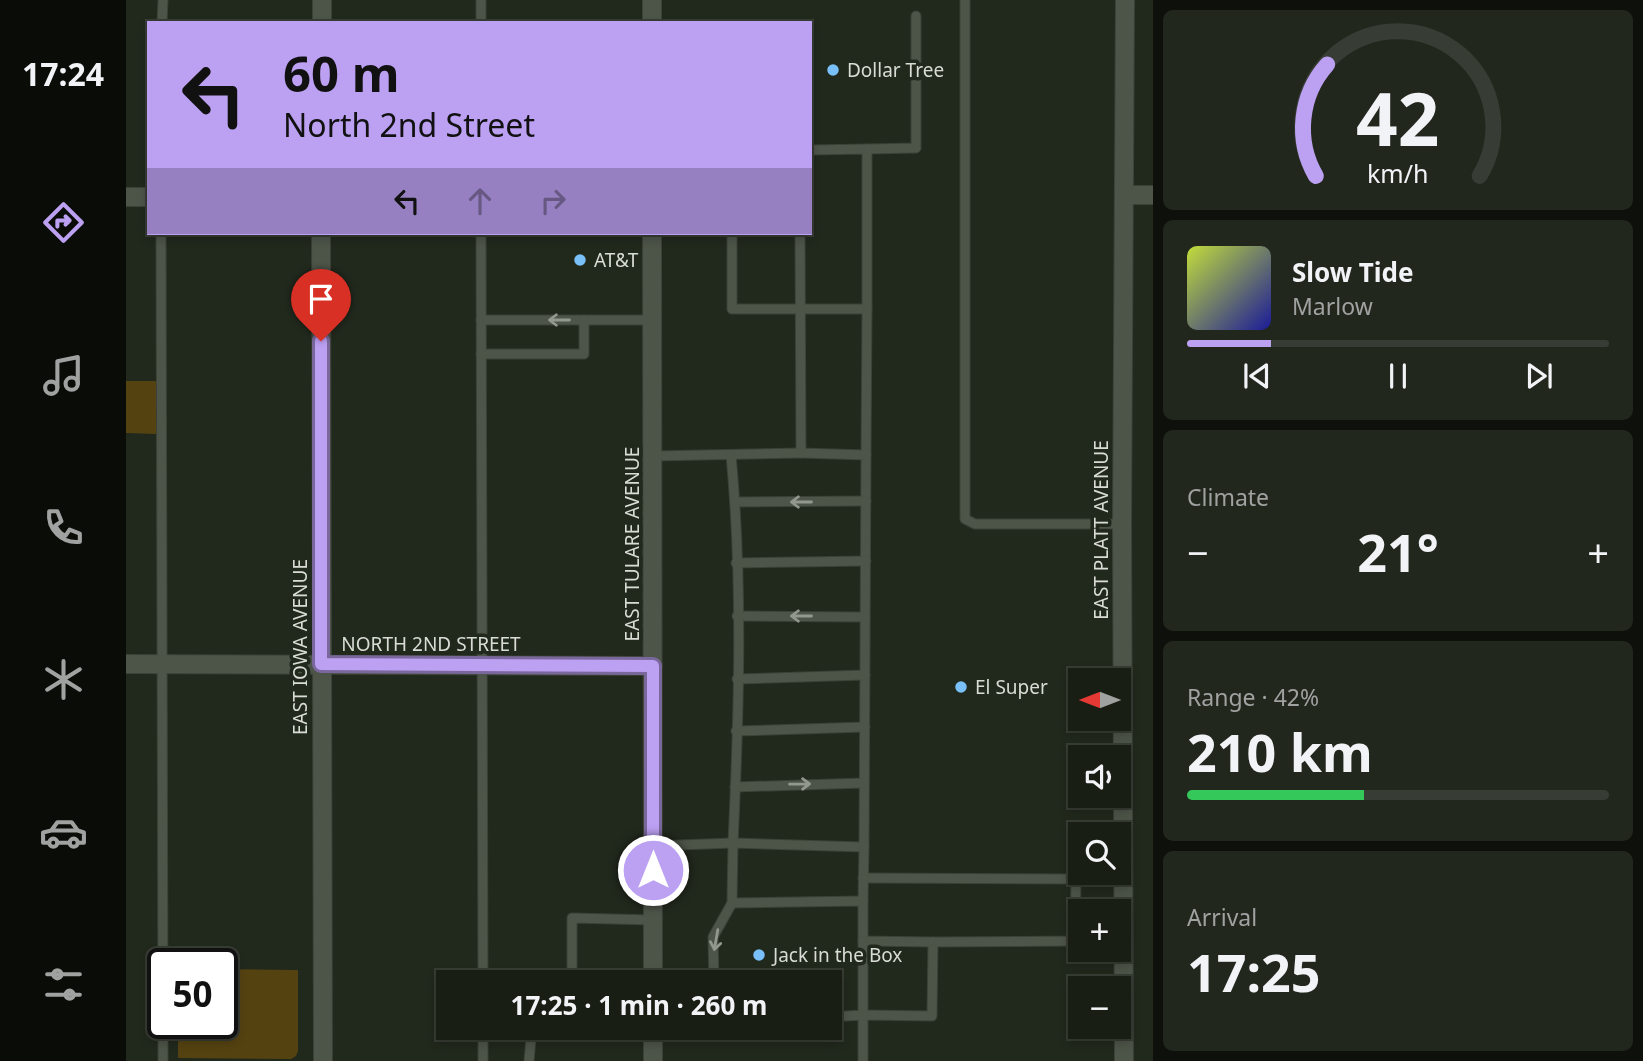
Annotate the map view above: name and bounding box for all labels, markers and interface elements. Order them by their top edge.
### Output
text: 60 m [283,40,400,106]
icon: left [168,49,259,140]
text: 17:24 [22,52,104,95]
place label: Dollar Tree [847,57,944,83]
marker: Dollar Tree [825,62,841,78]
text: 42 [1356,68,1440,167]
text: North 2nd Street [283,103,535,146]
text: km/h [1367,156,1429,190]
icon: left [388,182,426,220]
icon: ahead [461,182,499,220]
icon: right [534,182,572,220]
icon: directions [39,198,88,247]
place label: AT&T [594,247,639,273]
marker: AT&T [572,252,588,268]
text: Slow Tide [1292,254,1414,290]
pin [291,269,351,341]
icon: arrive [302,280,340,318]
text: Marlow [1292,290,1373,322]
one-way arrow [548,313,571,327]
icon: music [39,351,88,400]
icon: previous [1238,357,1276,395]
icon: pause [1379,357,1417,395]
icon: next [1520,357,1558,395]
street label: EAST PLATT AVENUE [1088,440,1114,620]
street label: EAST TULARE AVENUE [619,447,645,641]
text: Climate [1187,481,1269,513]
one-way arrow [789,495,812,509]
icon: phone [39,503,88,552]
text: 21° [1357,516,1439,587]
text: − [1187,526,1209,578]
text: + [1587,526,1609,578]
street label: EAST IOWA AVENUE [287,559,313,735]
one-way arrow [790,610,813,623]
street label: NORTH 2ND STREET [341,631,521,657]
icon: climate [39,655,88,704]
north arrow [1068,668,1130,732]
map controls [1068,668,1131,1039]
place label: El Super [975,674,1048,700]
marker: El Super [953,679,969,695]
text: Range · 42% [1187,681,1319,713]
text: 210 km [1187,716,1373,787]
button: sound [1068,745,1131,808]
one-way arrow [788,777,811,791]
icon: car [39,808,88,857]
button: search [1068,822,1131,885]
position arrow [616,833,690,907]
button: + [1068,899,1131,962]
text: Arrival [1187,901,1257,933]
one-way arrow [708,929,721,951]
text: 17:25 [1187,936,1321,1007]
place label: Jack in the Box [771,942,902,968]
marker: Jack in the Box [751,947,767,963]
speed limit sign: 50 [147,948,238,1039]
icon: filters [39,960,88,1009]
button: − [1068,976,1131,1039]
text: 17:25 · 1 min · 260 m [511,987,767,1023]

